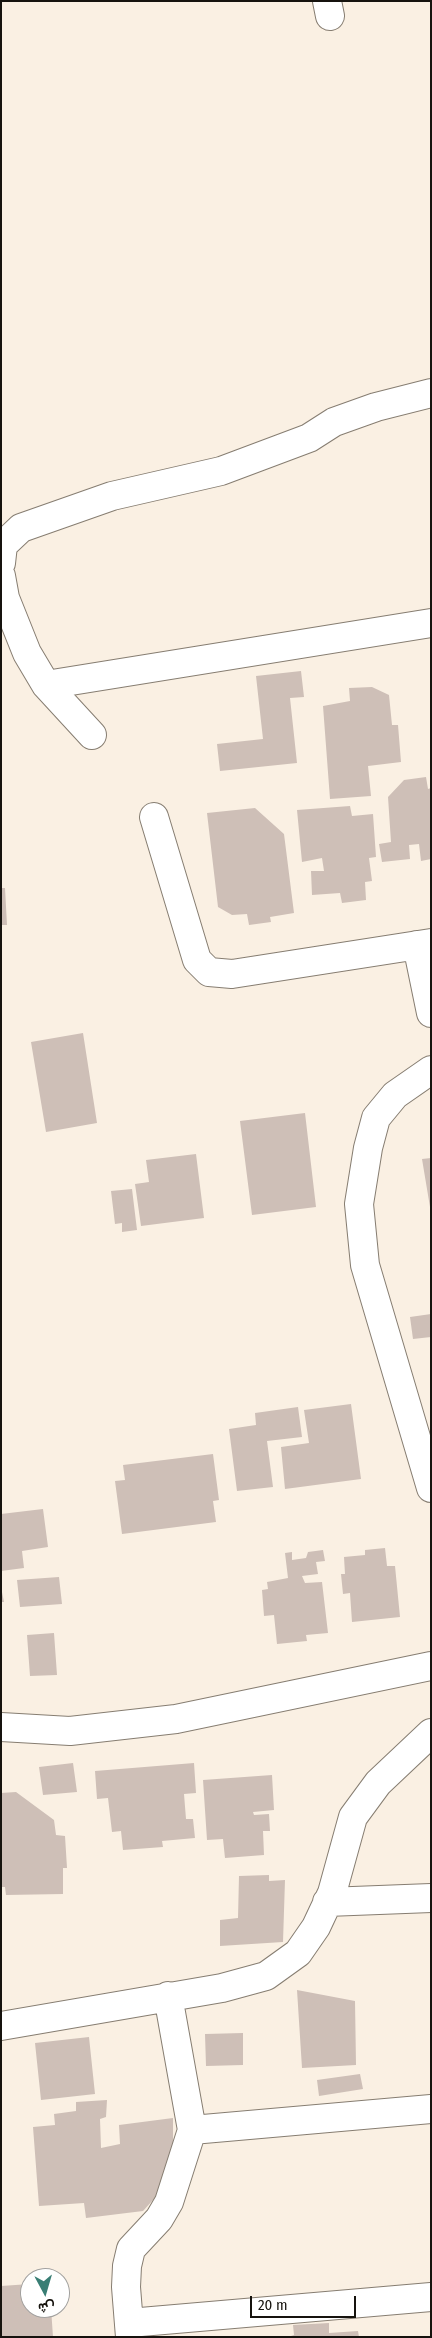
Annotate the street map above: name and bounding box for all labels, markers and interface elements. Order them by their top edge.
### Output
north arrow [20,2268,70,2318]
scale bar [252,2286,358,2318]
text: 20 m [258,2296,288,2314]
text: ش [37,2298,56,2317]

